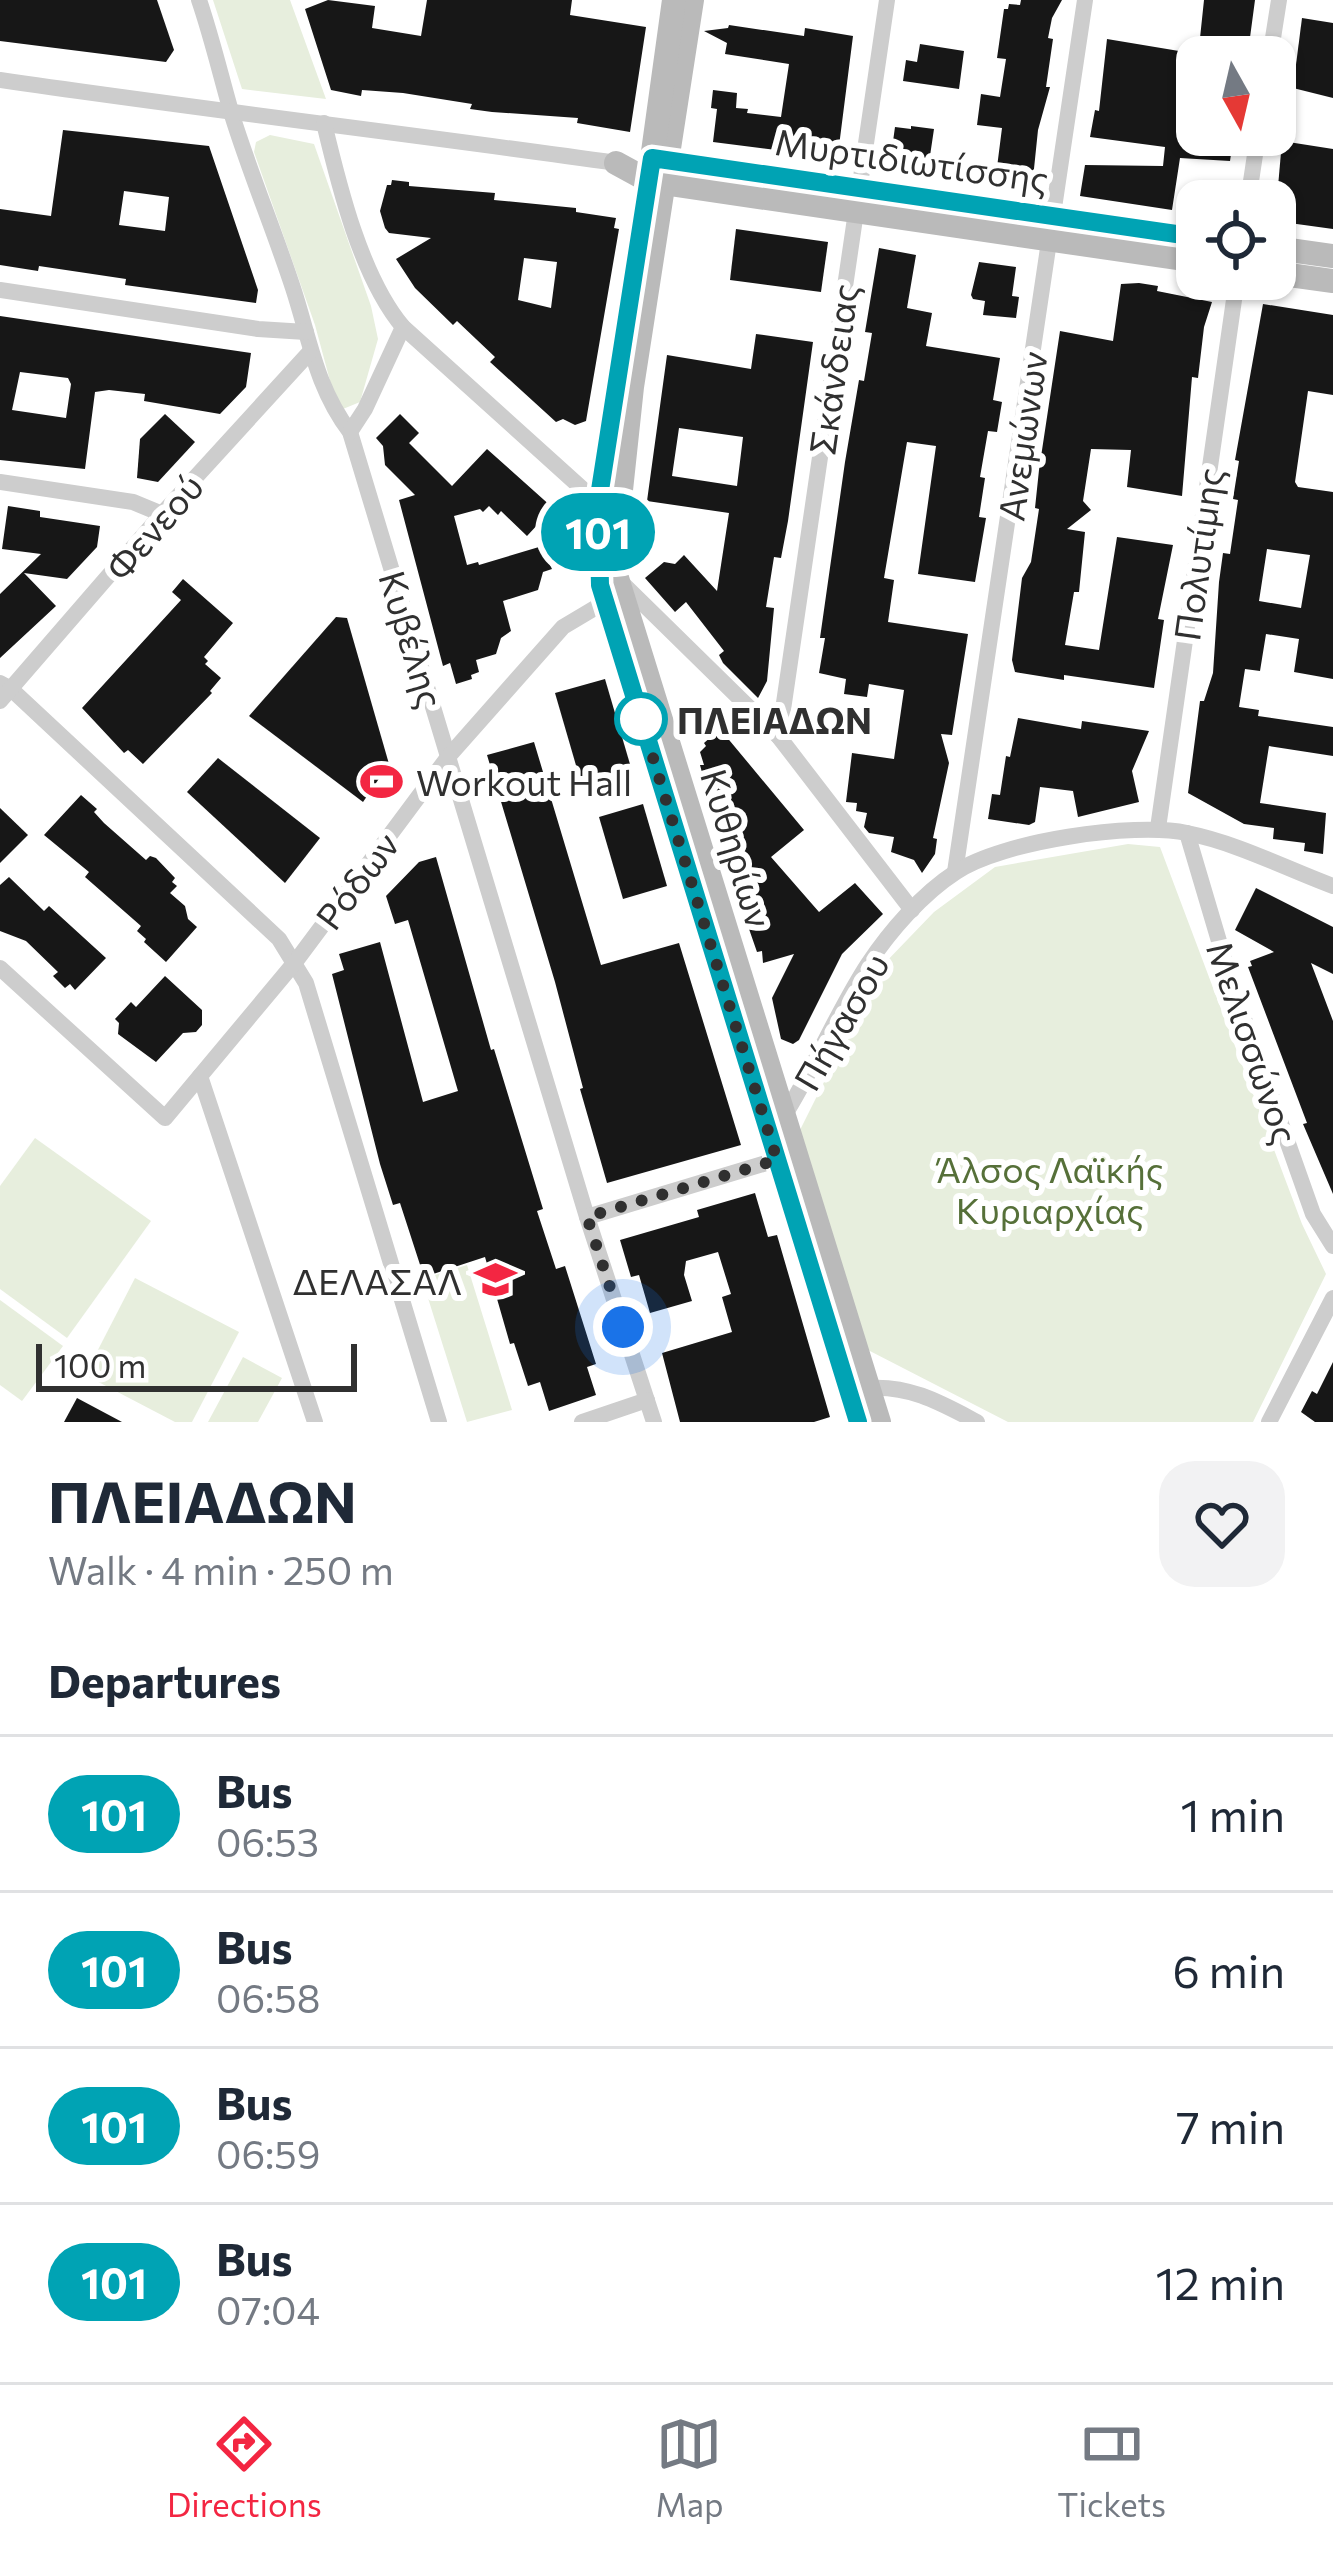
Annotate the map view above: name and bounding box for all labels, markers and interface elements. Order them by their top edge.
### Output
north arrow [1176,36,1296,156]
map controls [1176,36,1296,300]
street label: Μυρτιδιωτίσσης [772,118,1052,200]
button: locate [1176,180,1296,300]
street label: Σκάνδειας [798,281,866,457]
street label: Ανεμώνων [987,348,1055,524]
street label: Φενεού [95,464,211,588]
street label: Πολυτίμης [1163,465,1231,643]
line badge: 101 [529,493,667,571]
text: 101 [565,506,631,558]
street label: Κυβέλης [371,565,455,713]
marker: ΠΛΕΙΑΔΩΝ [616,694,666,744]
place label: ΠΛΕΙΑΔΩΝ [677,697,872,741]
sports icon: Workout Hall [359,758,405,804]
place label: Workout Hall [416,759,632,803]
street label: Κυθηρίων [693,764,783,932]
street label: Ρόδων [305,823,407,937]
street label: Μελισσώνος [1199,935,1309,1149]
street label: Πήγασου [783,945,897,1097]
park label: Άλσος Λαϊκής Κυριαρχίας [935,1146,1164,1231]
school or university icon: ΔΕΛΑΣΑΛ [473,1257,519,1303]
place label: ΔΕΛΑΣΑΛ [292,1258,462,1302]
your location [593,1297,653,1357]
scale bar [36,1338,357,1391]
text: 100 m [54,1344,146,1385]
button: heart [1159,1461,1285,1587]
text: ΠΛΕΙΑΔΩΝ [48,1465,357,1535]
text: Walk · 4 min · 250 m [48,1545,394,1593]
text: Departures [48,1652,281,1707]
text: Bus [216,1762,292,1817]
text: 1 min [1181,1786,1285,1841]
text: 101 [81,1788,147,1840]
text: 06:53 [216,1817,319,1865]
text: Bus [216,1918,292,1973]
text: 6 min [1172,1942,1285,1997]
text: 101 [81,1944,147,1996]
text: 06:58 [216,1973,320,2021]
text: Bus [216,2074,292,2129]
text: 7 min [1176,2098,1285,2153]
text: 101 [81,2100,147,2152]
text: 06:59 [216,2129,320,2177]
text: Bus [216,2230,292,2285]
text: 12 min [1156,2254,1285,2309]
text: 101 [81,2256,147,2308]
text: 07:04 [216,2285,320,2333]
tab: Directions [167,2411,322,2524]
tab: Map [655,2411,724,2524]
tab: Tickets [1057,2411,1166,2524]

